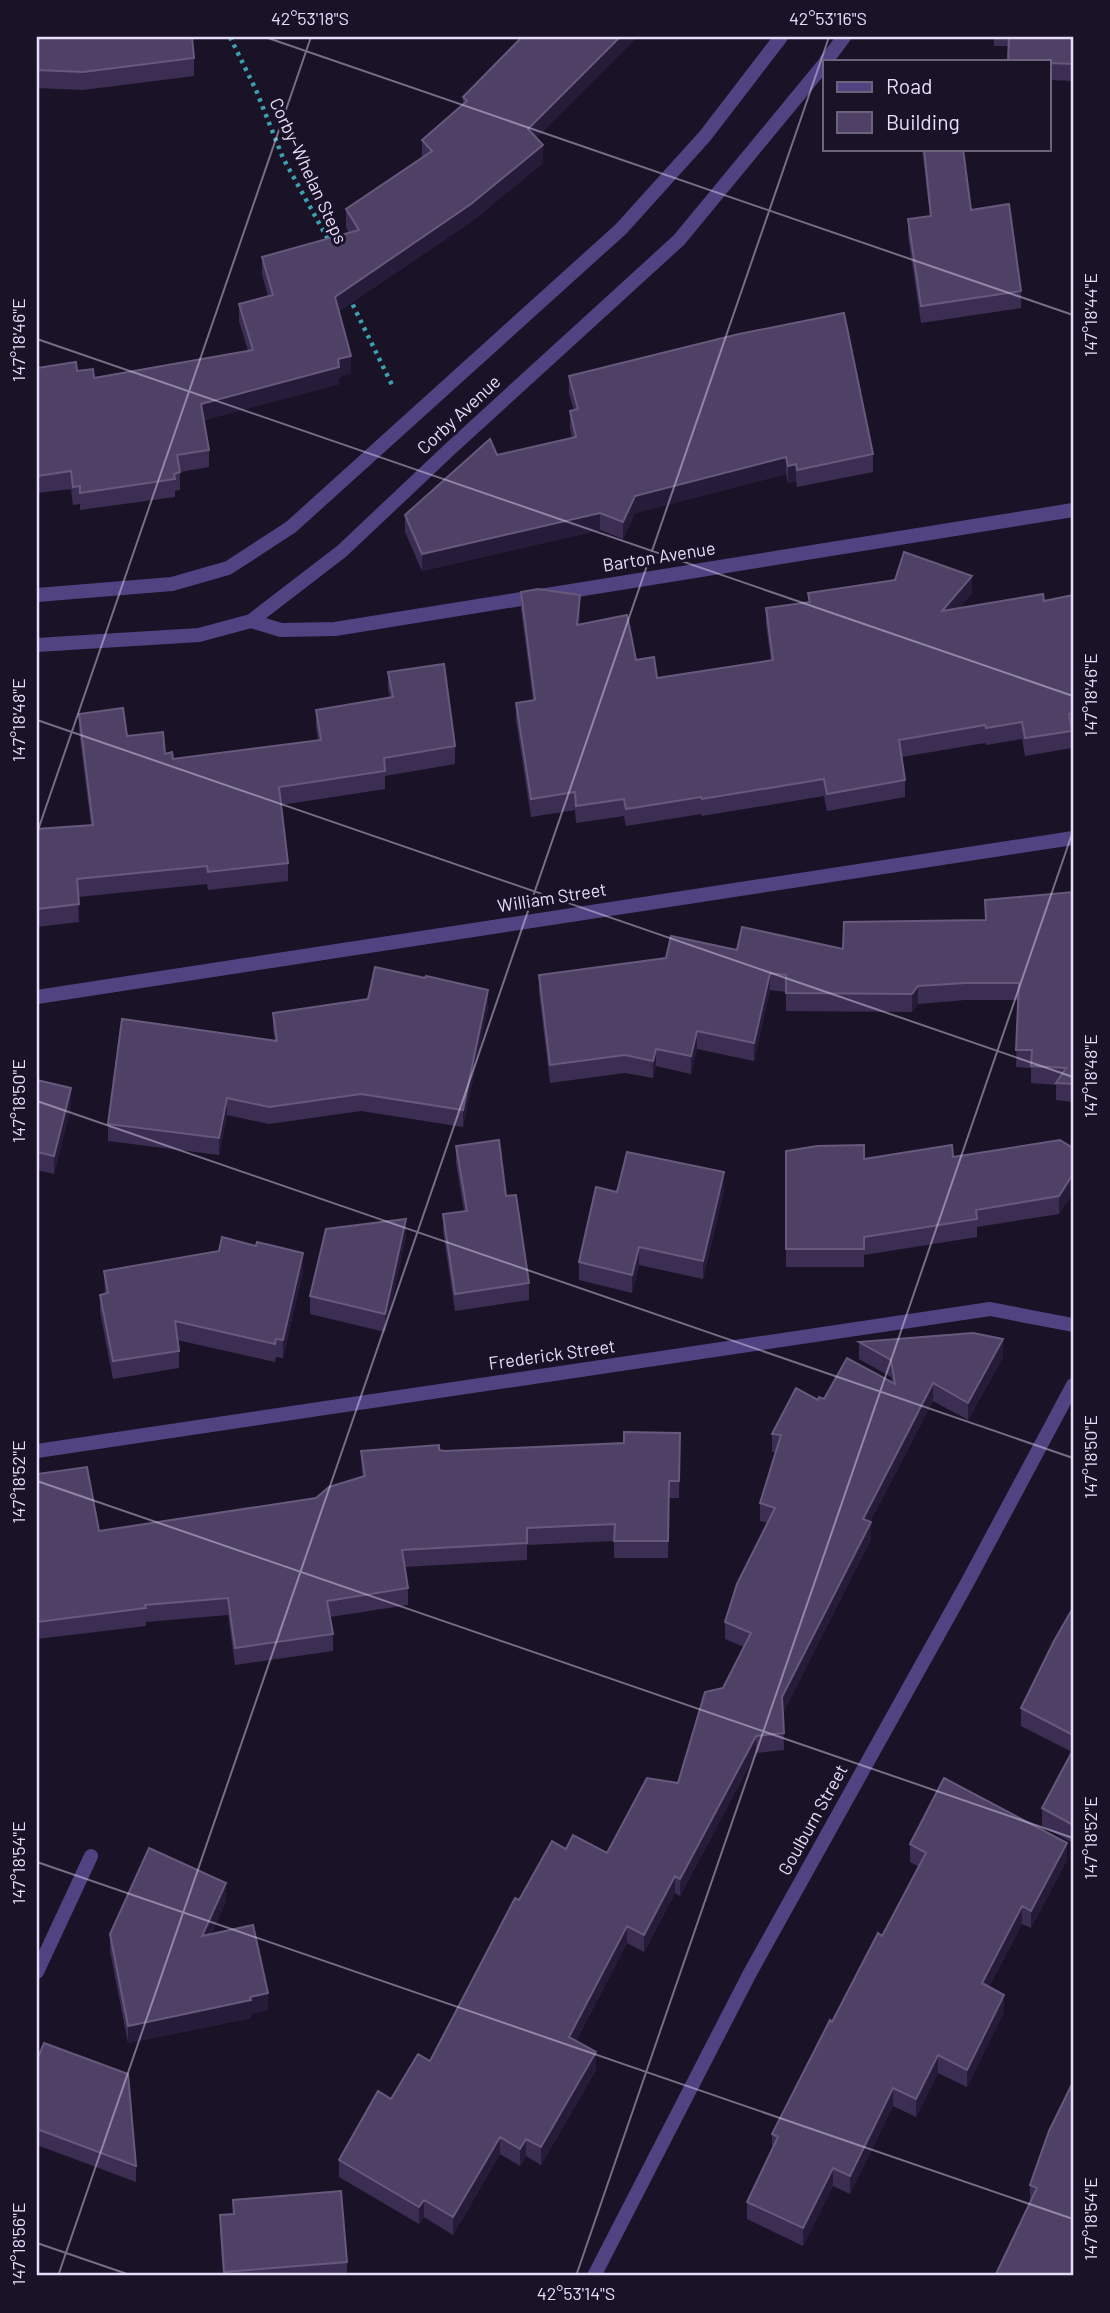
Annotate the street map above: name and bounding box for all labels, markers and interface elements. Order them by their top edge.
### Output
text: 42°53'18"S [271,7,349,29]
text: 42°53'16"S [789,7,867,29]
legend [823,60,1050,150]
text: Road [886,73,932,98]
street label: Corby-Whelan Steps [265,94,352,247]
text: Building [886,109,960,134]
text: 147°18'44"E [1079,273,1101,357]
text: 147°18'46"E [7,298,29,382]
street label: Corby Avenue [412,370,505,458]
street label: Barton Avenue [601,536,717,576]
text: 147°18'46"E [1079,653,1101,737]
text: 147°18'48"E [7,678,29,762]
street label: William Street [496,878,608,916]
text: 147°18'48"E [1079,1034,1101,1118]
text: 147°18'50"E [7,1059,29,1143]
street label: Frederick Street [487,1334,617,1374]
text: 147°18'50"E [1079,1415,1101,1499]
text: 147°18'52"E [7,1440,29,1524]
street label: Goulburn Street [773,1760,852,1879]
text: 147°18'52"E [1079,1796,1101,1880]
text: 147°18'54"E [7,1821,29,1905]
text: 147°18'54"E [1079,2177,1101,2261]
text: 147°18'56"E [7,2202,29,2286]
text: 42°53'14"S [537,2282,615,2304]

